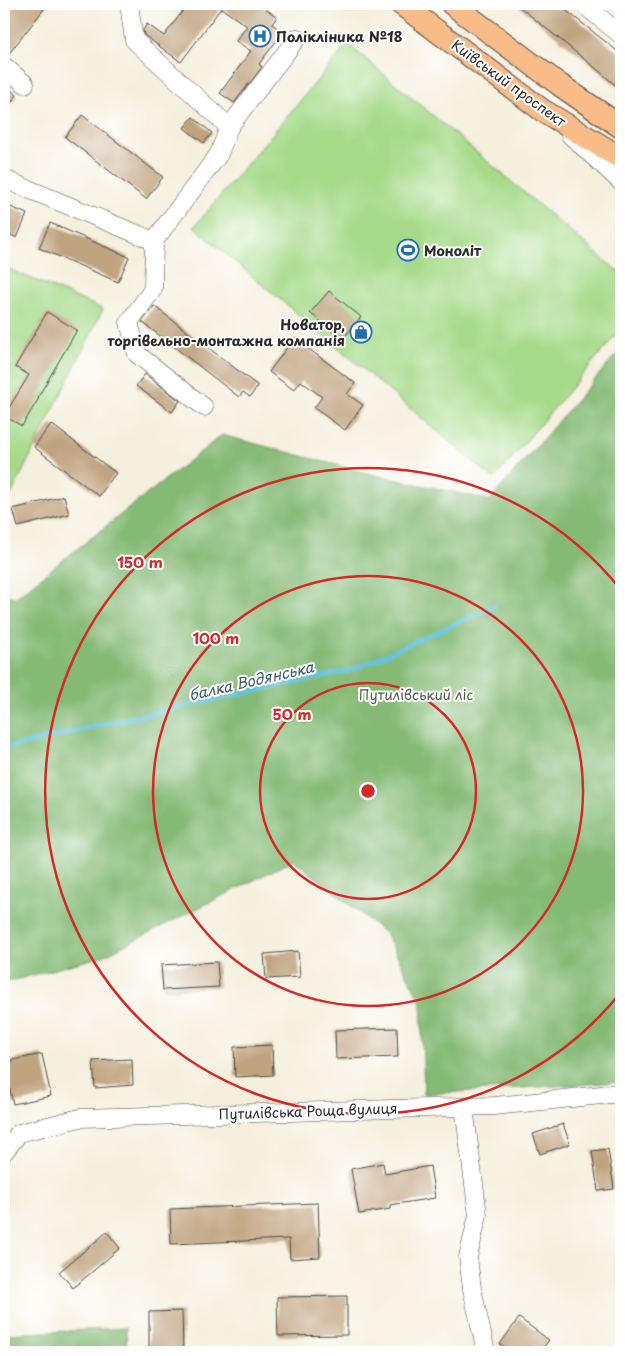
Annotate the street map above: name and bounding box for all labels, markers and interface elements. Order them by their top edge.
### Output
hospital icon: Полікліника №18 [248,24,272,48]
place label: Полікліника №18 [276,26,403,47]
street label: Київський проспект [447,34,571,132]
sports icon: Моноліт [396,238,420,262]
place label: Моноліт [424,240,482,261]
place label: Новатор, торгівельно-монтажна компанія [107,314,345,351]
shop icon: Новатор, торгівельно-монтажна компанія [349,320,373,344]
text: 150 m [117,550,163,573]
text: 100 m [193,626,239,649]
water label: балка Водянська [186,654,316,706]
park label: Путилівський ліс [359,684,474,705]
text: 50 m [273,702,311,725]
centre of rings [359,782,377,800]
street label: Путилівська Роща вулиця [218,1097,398,1125]

